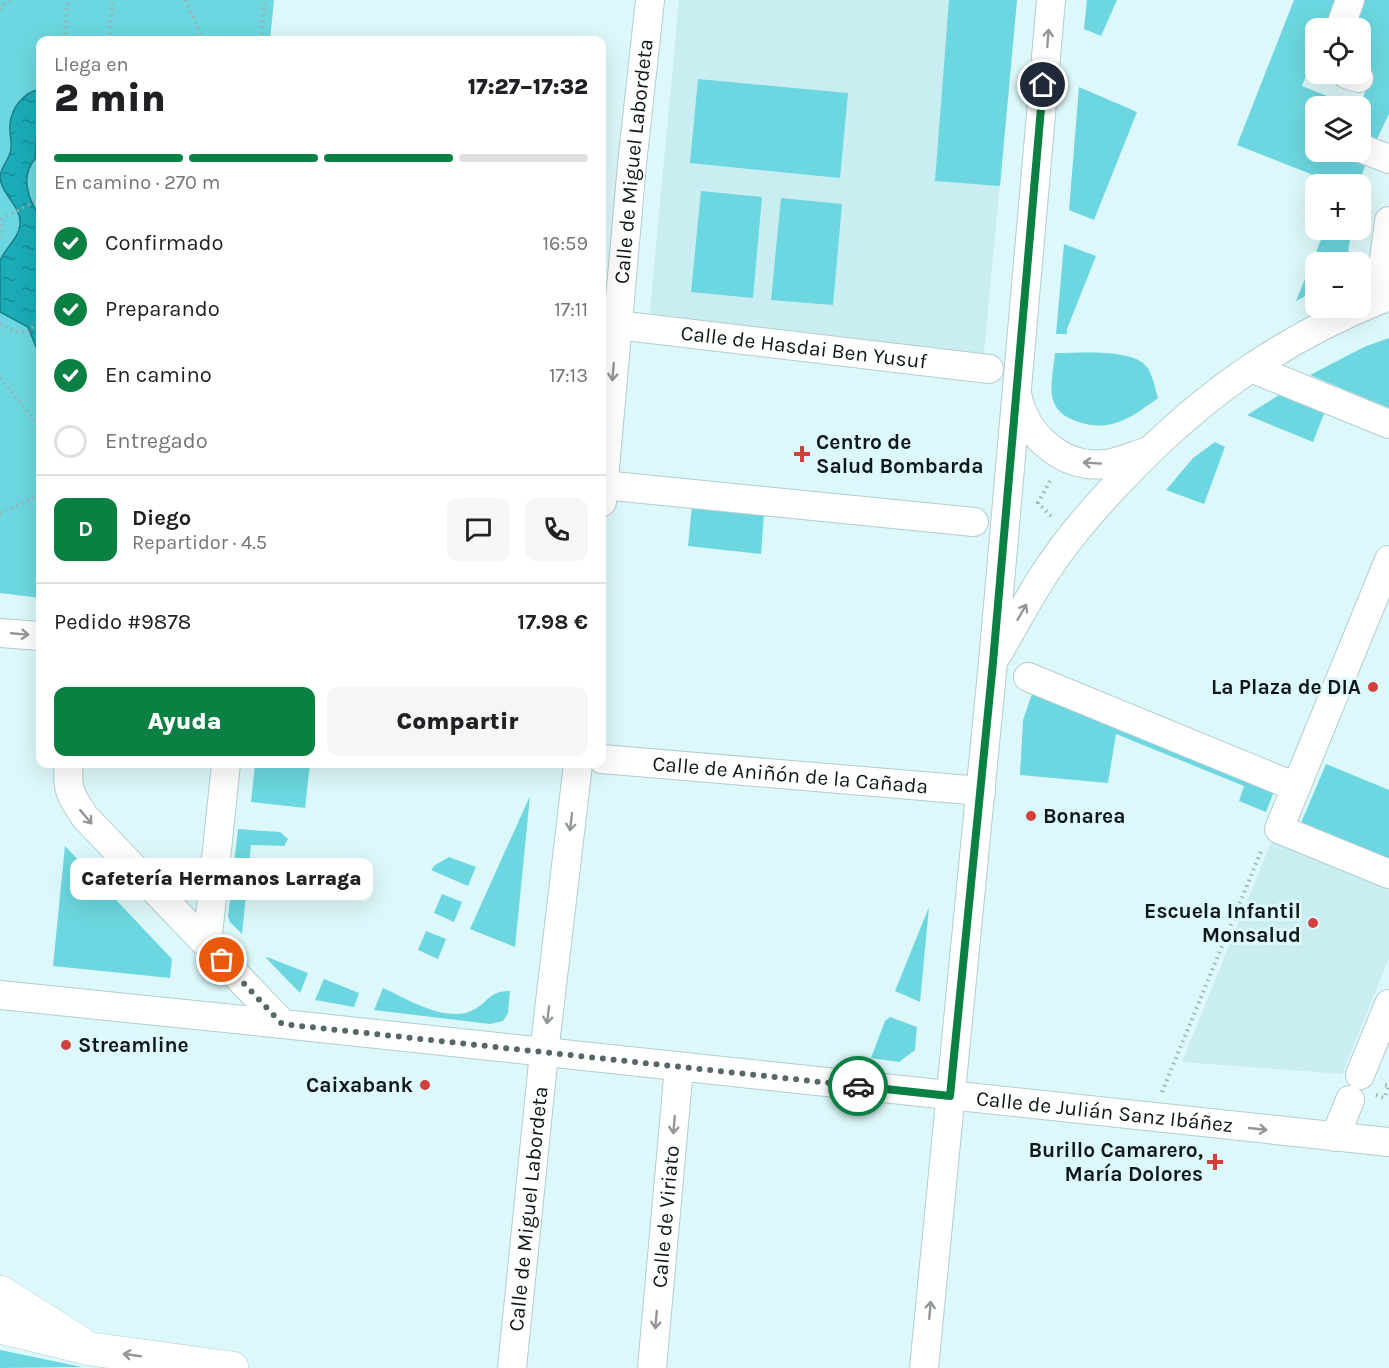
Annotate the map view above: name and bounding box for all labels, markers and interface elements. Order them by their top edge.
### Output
map controls [1305,18,1371,318]
button: locate [1305,18,1371,84]
one-way arrow [1043,28,1054,48]
street label: Calle de Miguel Labordeta [609,38,658,285]
text: Llega en [54,53,129,76]
pin [1017,59,1068,110]
icon: home [1026,68,1059,101]
text: 17:27–17:32 [468,74,588,100]
text: 2 min [54,75,166,121]
button: layers [1305,96,1371,162]
text: En camino · 270 m [54,171,220,194]
button: + [1305,174,1371,240]
icon: check [54,227,87,260]
text: Confirmado [105,230,224,256]
text: 16:59 [542,232,588,255]
button: − [1305,252,1371,318]
icon: check [54,293,87,326]
text: Preparando [105,296,220,322]
text: 17:11 [554,298,588,321]
street label: Calle de Hasdai Ben Yusuf [679,321,929,374]
icon: check [54,359,87,392]
one-way arrow [607,361,618,381]
text: En camino [105,362,212,388]
text: 17:13 [549,364,588,387]
text: Entregado [105,428,208,454]
place label: Centro de Salud Bombarda [816,430,983,478]
marker: Centro de Salud Bombarda [793,445,811,463]
one-way arrow [1082,458,1102,469]
button: chat [447,498,510,561]
button: phone [525,498,588,561]
text: Diego [132,505,191,531]
text: D [78,516,93,542]
text: Repartidor · 4.5 [132,531,267,554]
one-way arrow [1016,604,1028,621]
text: Pedido #9878 [54,609,191,635]
text: 17.98 € [517,609,588,635]
one-way arrow [10,629,30,640]
place label: La Plaza de DIA [1211,675,1361,699]
marker: La Plaza de DIA [1366,680,1380,694]
button: Ayuda [54,687,315,756]
button: Compartir [327,687,588,756]
street label: Calle de Aniñón de la Cañada [652,751,929,798]
place label: Bonarea [1043,804,1126,828]
one-way arrow [79,809,93,824]
marker: Bonarea [1024,809,1038,823]
one-way arrow [565,811,576,831]
callout: Cafetería Hermanos Larraga [70,858,374,900]
text: Cafetería Hermanos Larraga [81,867,362,890]
place label: Escuela Infantil Monsalud [1144,899,1301,947]
marker: Escuela Infantil Monsalud [1306,916,1320,930]
pin [196,934,247,985]
icon: bag [205,943,238,976]
one-way arrow [543,1005,554,1025]
place label: Streamline [78,1033,189,1057]
marker: Streamline [59,1038,73,1052]
courier [828,1056,888,1116]
icon: car [842,1070,875,1103]
place label: Caixabank [306,1073,414,1097]
marker: Caixabank [418,1078,432,1092]
street label: Calle de Miguel Labordeta [504,1085,553,1333]
street label: Calle de Julián Sanz Ibáñez [975,1086,1234,1137]
one-way arrow [668,1115,679,1135]
one-way arrow [1248,1124,1268,1135]
place label: Burillo Camarero, María Dolores [1028,1138,1203,1186]
street label: Calle de Viriato [647,1144,684,1289]
marker: Burillo Camarero, María Dolores [1208,1155,1222,1169]
one-way arrow [925,1300,936,1320]
one-way arrow [650,1309,661,1329]
one-way arrow [123,1349,142,1360]

